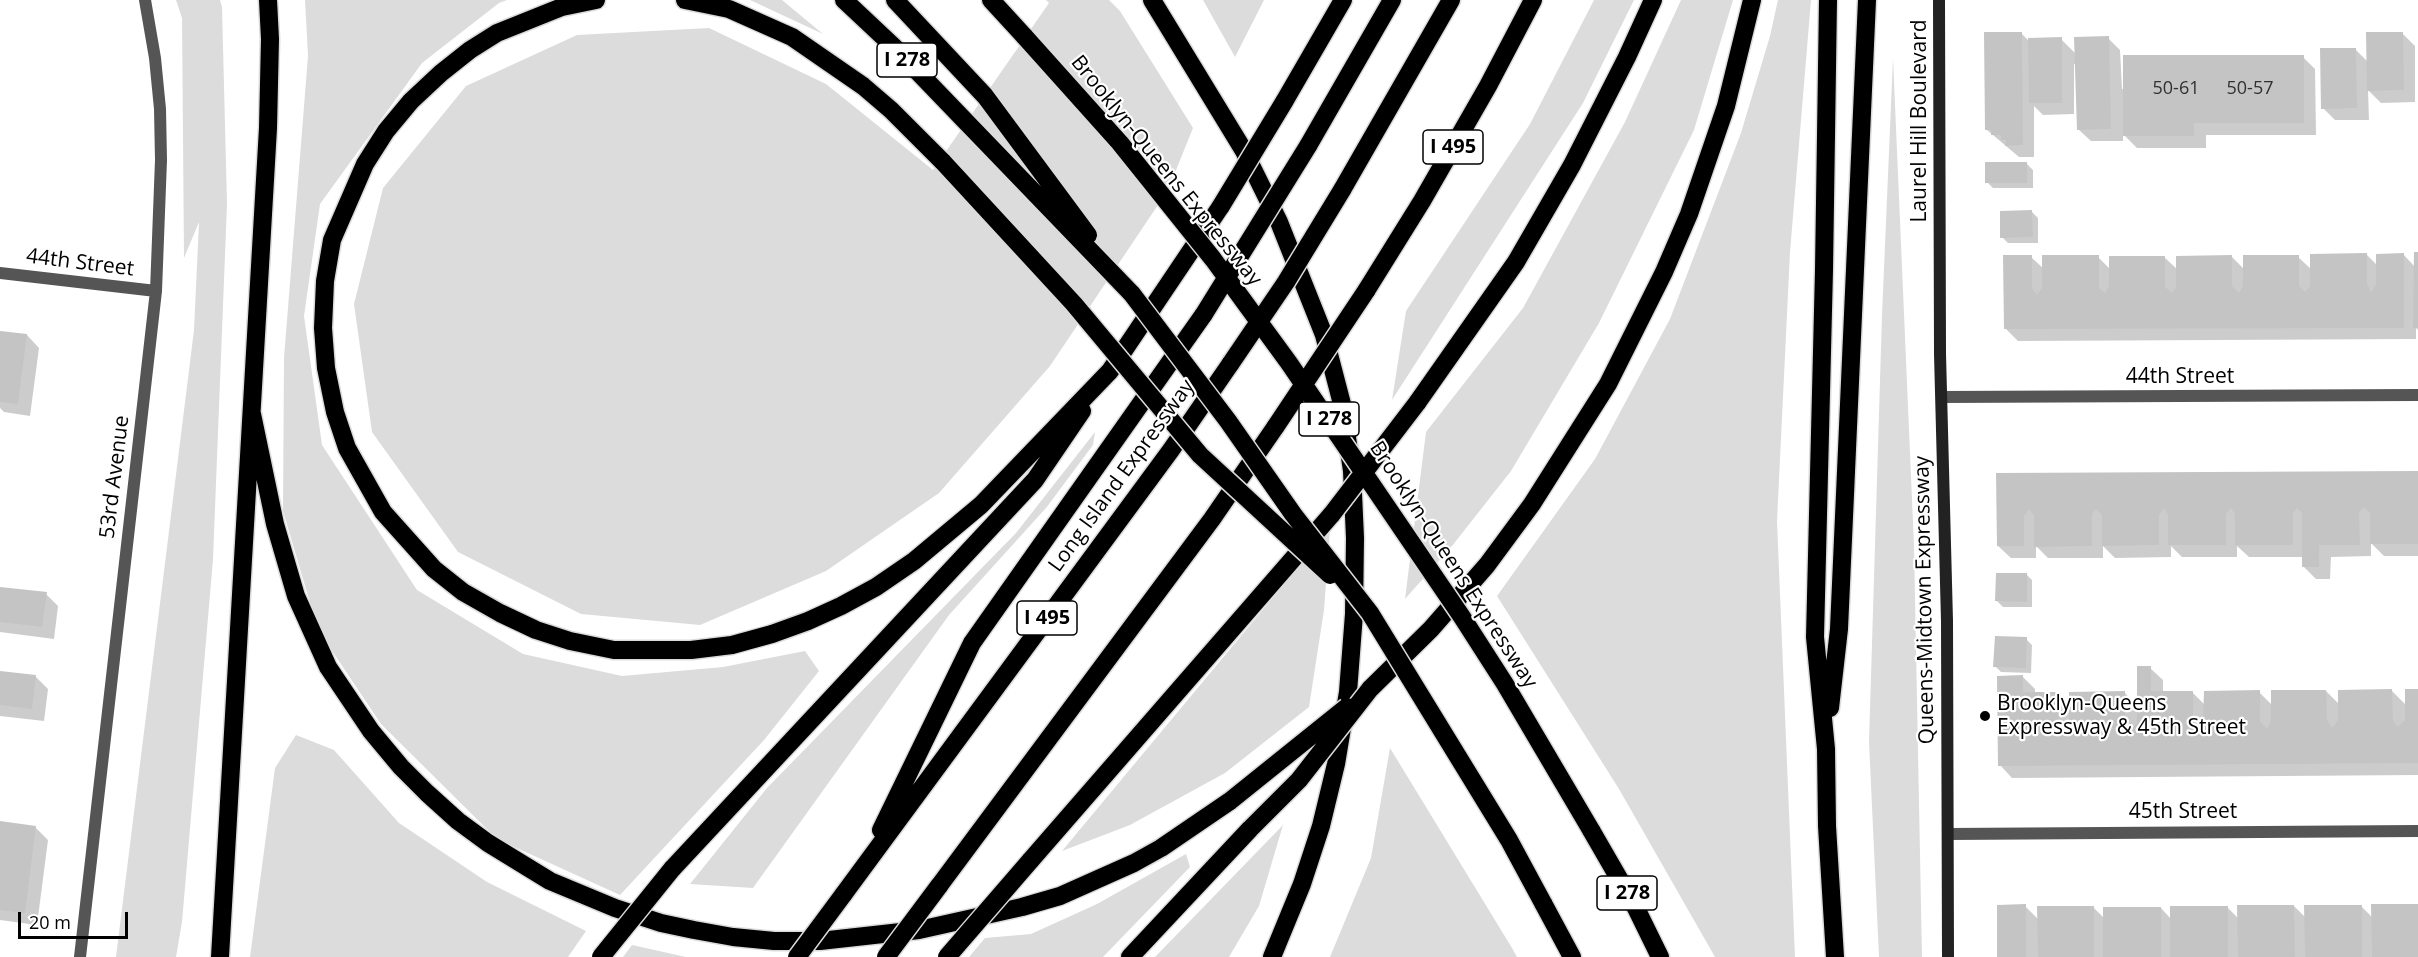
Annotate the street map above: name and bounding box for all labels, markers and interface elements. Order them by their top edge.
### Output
street label: Laurel Hill Boulevard [1907,19,1933,223]
road number: I 278 [877,43,937,77]
street label: Brooklyn-Queens Expressway [1065,51,1267,291]
house number: 50-61 [2153,78,2199,100]
house number: 50-57 [2227,78,2273,100]
road number: I 495 [1423,130,1483,164]
street label: 44th Street [25,244,135,282]
street label: 44th Street [2126,364,2234,390]
street label: Long Island Expressway [1044,375,1200,577]
road number: I 278 [1299,402,1359,436]
street label: 53rd Avenue [95,414,135,540]
street label: Brooklyn-Queens Expressway [1364,437,1542,693]
street label: Queens-Midtown Expressway [1910,456,1940,744]
road number: I 495 [1017,601,1077,635]
place label: Brooklyn-Queens Expressway & 45th Street [1997,691,2246,741]
marker: Brooklyn-Queens Expressway & 45th Street [1978,709,1992,723]
street label: 45th Street [2129,799,2237,825]
road number: I 278 [1597,876,1657,910]
scale bar [21,900,130,938]
text: 20 m [29,910,71,934]

